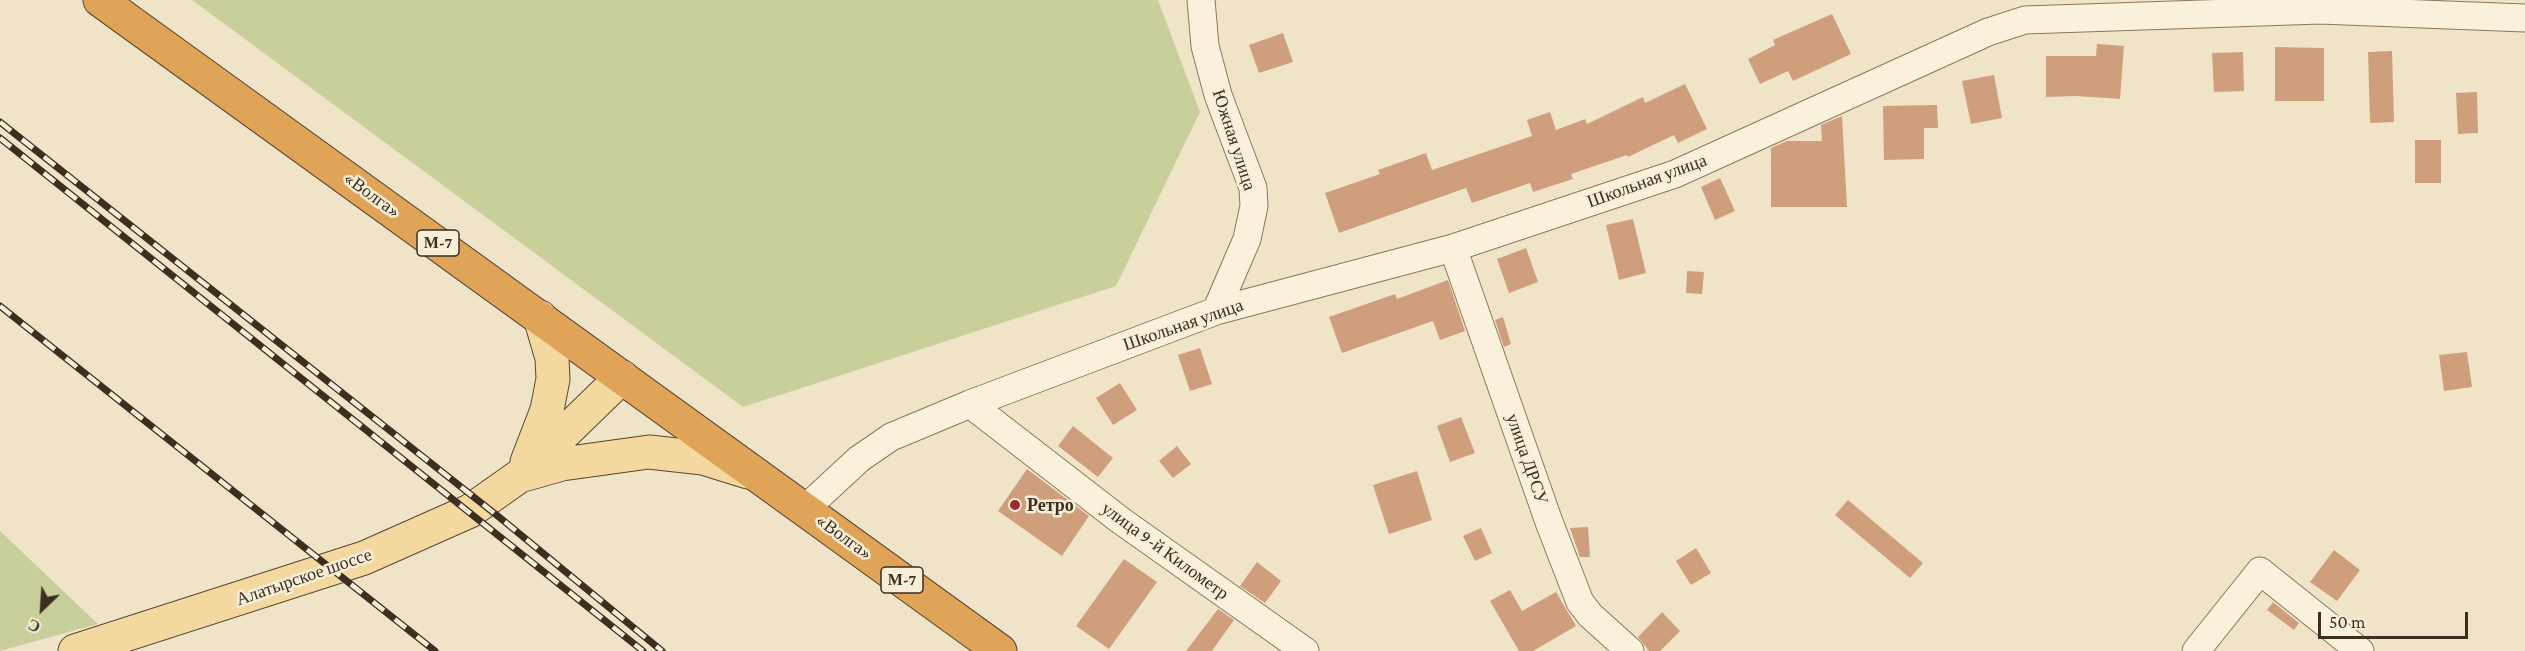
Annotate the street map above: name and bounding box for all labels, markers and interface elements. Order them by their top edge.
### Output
street label: Южная улица [1208,87,1260,193]
street label: Школьная улица [1584,149,1710,213]
street label: «Волга» [339,167,405,223]
road number: М-7 [417,230,459,256]
street label: Школьная улица [1120,294,1246,356]
street label: улица ДРСУ [1501,411,1553,507]
place label: Ретро [1027,494,1074,516]
marker: Ретро [1008,498,1022,512]
street label: улица 9-й Километр [1097,498,1233,604]
street label: «Волга» [811,509,877,565]
street label: Алатырское шоссе [233,544,375,610]
road number: М-7 [881,567,923,593]
north arrow [12,579,72,639]
scale bar [2321,600,2471,638]
text: 50 m [2329,612,2366,632]
text: С [25,616,43,636]

